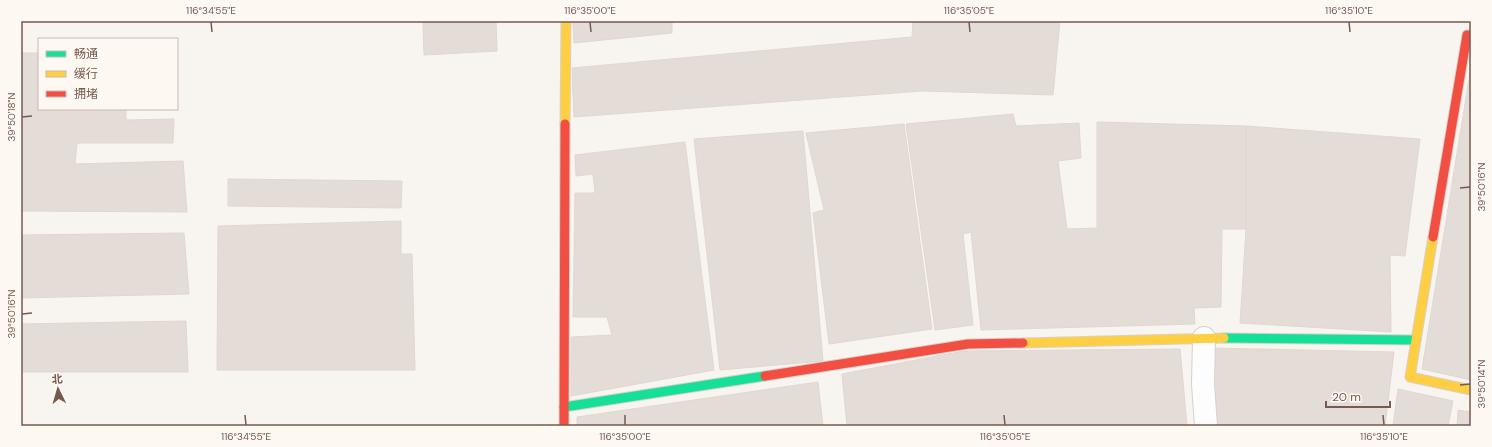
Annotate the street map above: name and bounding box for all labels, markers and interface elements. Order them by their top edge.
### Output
text: 116°34'55"E [186,4,236,17]
text: 116°35'00"E [564,4,616,17]
text: 116°35'05"E [944,4,995,17]
text: 116°35'10"E [1325,4,1373,17]
legend [38,38,178,110]
text: 畅通 [74,46,98,62]
text: 缓行 [74,66,98,82]
text: 拥堵 [74,86,98,102]
text: 39°50'18"N [5,92,18,141]
text: 39°50'16"N [1475,162,1488,212]
text: 39°50'16"N [5,289,18,339]
text: 39°50'14"N [1475,359,1488,408]
north arrow [38,369,78,409]
text: 北 [51,372,63,386]
scale bar [1326,383,1390,409]
text: 20 m [1332,389,1361,405]
text: 116°34'55"E [221,430,271,443]
text: 116°35'00"E [599,430,651,443]
text: 116°35'05"E [980,430,1031,443]
text: 116°35'10"E [1360,430,1408,443]

